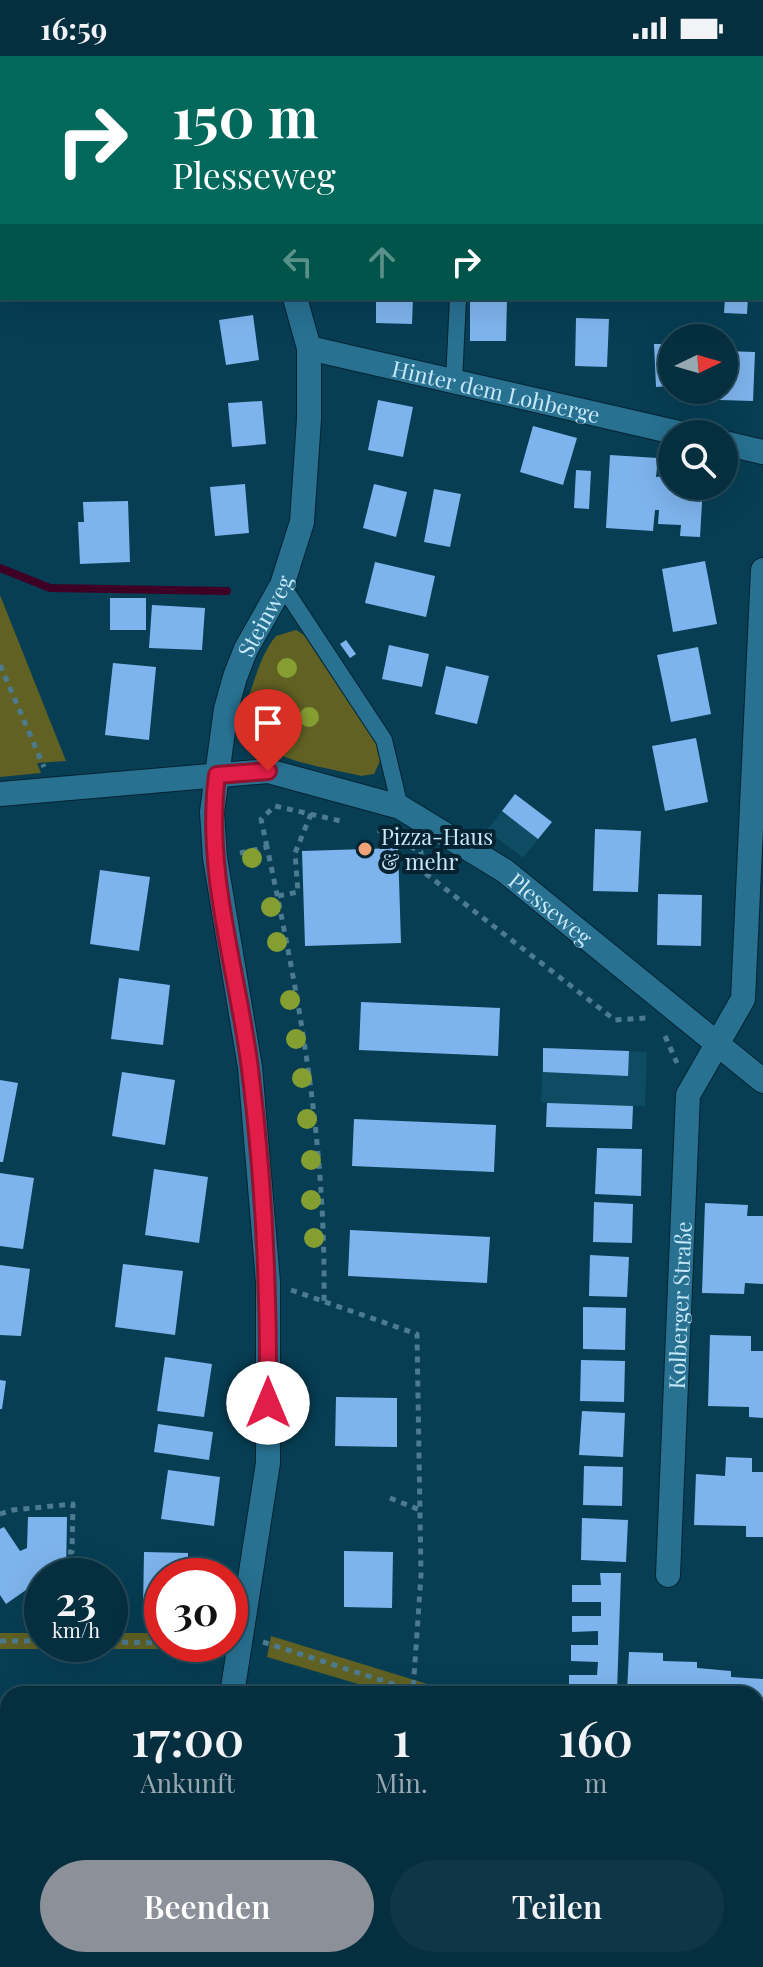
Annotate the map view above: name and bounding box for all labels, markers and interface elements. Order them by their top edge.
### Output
text: 16:59 [40,8,107,48]
text: 150 m [172,78,318,153]
icon: right [40,88,144,192]
text: Plesseweg [172,150,336,198]
icon: left [276,240,320,284]
icon: ahead [360,240,404,284]
icon: right [444,240,488,284]
north arrow [658,324,738,404]
map controls [658,324,738,500]
street label: Hinter dem Lohberge [389,353,603,429]
button: search [658,420,738,500]
street label: Steinweg [230,571,299,661]
pin [234,689,302,771]
icon: arrive [246,701,290,745]
place label: Pizza-Haus & mehr [381,821,493,876]
marker: Pizza-Haus & mehr [356,840,374,858]
street label: Plesseweg [503,865,600,952]
street label: Kolberger Straße [661,1221,698,1390]
position arrow [226,1361,310,1445]
speed limit sign: 30 [144,1558,248,1662]
text: 23 [56,1573,96,1626]
text: km/h [52,1616,100,1643]
text: 17:00 [131,1705,244,1769]
text: 1 [392,1705,410,1769]
text: 160 [558,1705,633,1769]
text: Ankunft [140,1765,235,1800]
text: Min. [375,1765,427,1800]
text: m [584,1765,607,1800]
button: Beenden [40,1860,374,1952]
button: Teilen [390,1860,724,1952]

